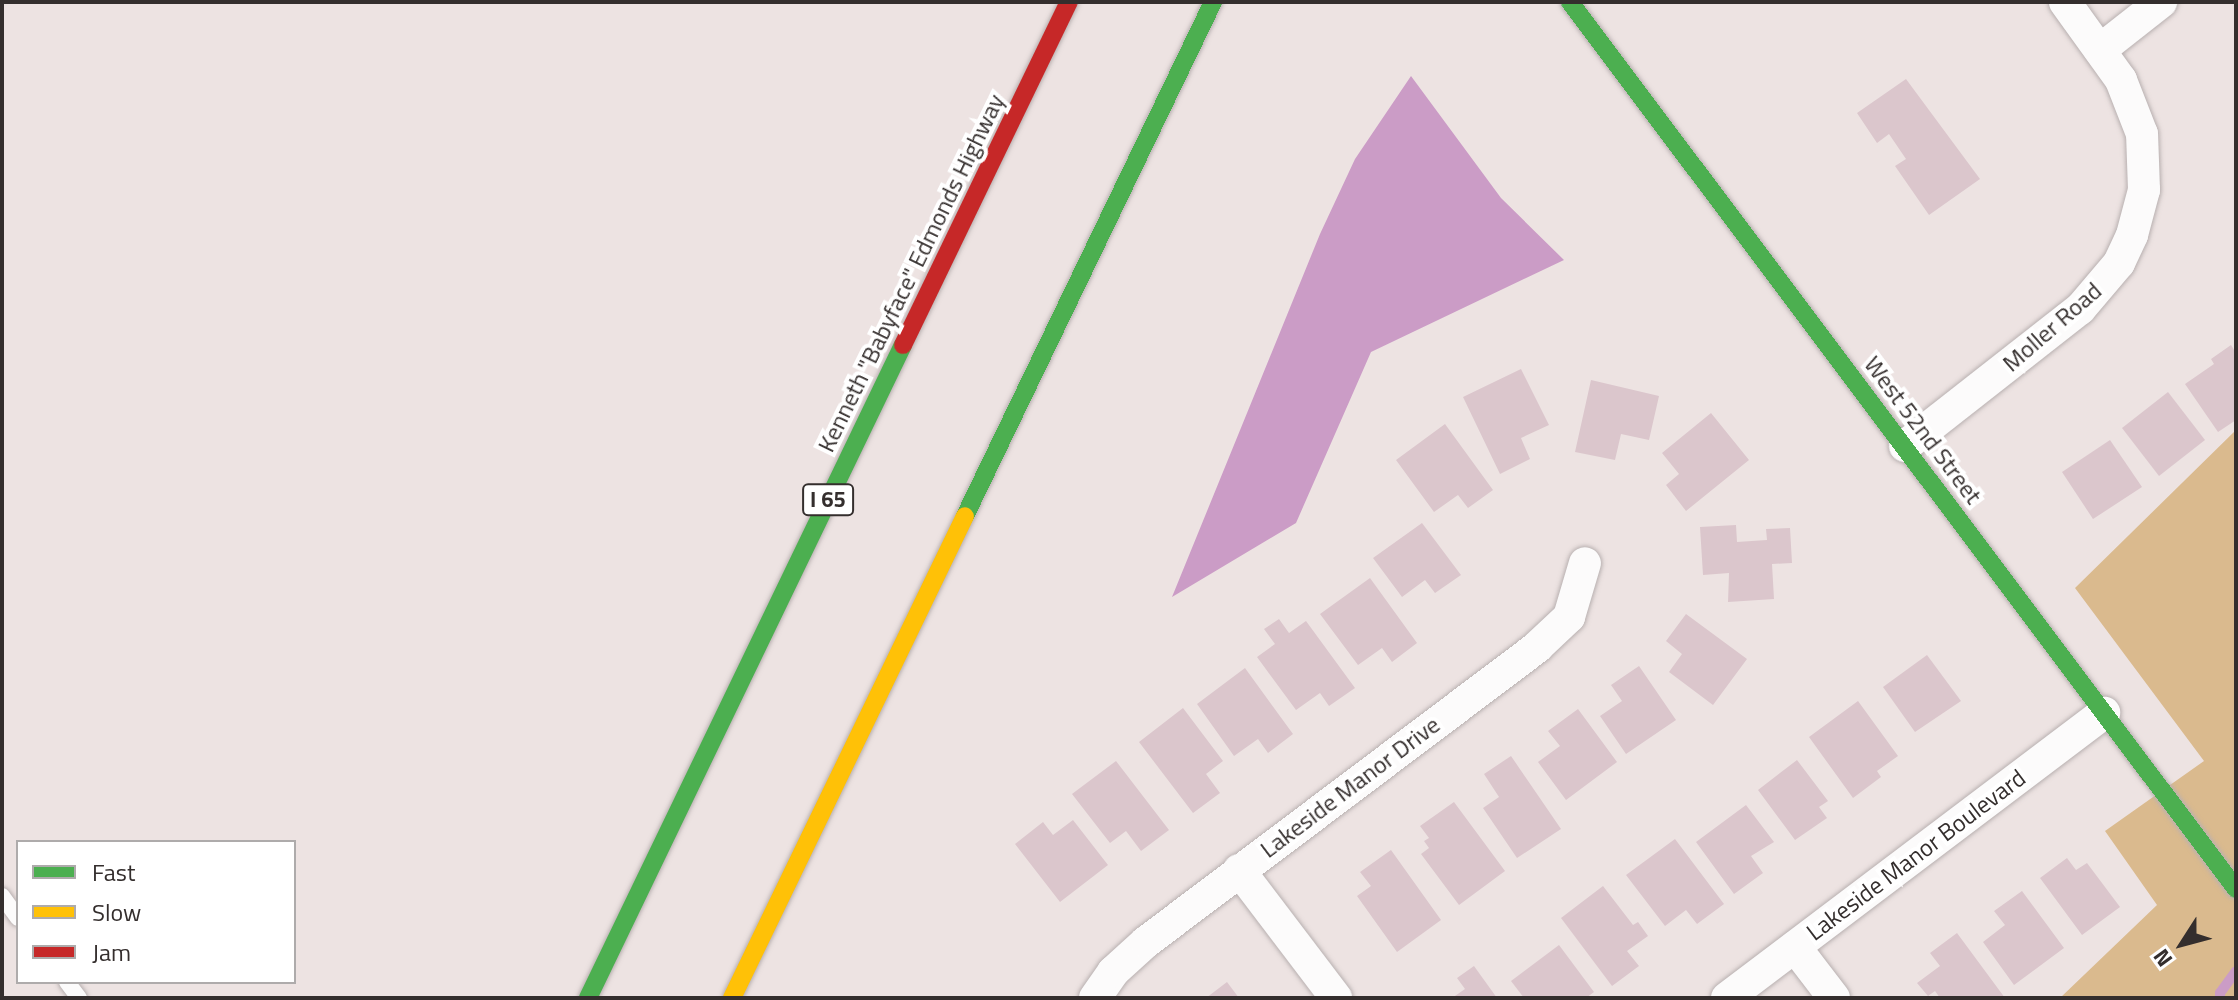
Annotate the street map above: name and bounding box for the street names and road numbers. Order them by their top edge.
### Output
street label: Kenneth "Babyface" Edmonds Highway [812,89,1010,457]
street label: Moller Road [1997,276,2107,378]
street label: West 52nd Street [1858,351,1988,509]
road number: I 65 [802,482,854,518]
street label: Lakeside Manor Drive [1255,710,1445,864]
street label: Lakeside Manor Boulevard [1801,763,2031,947]

